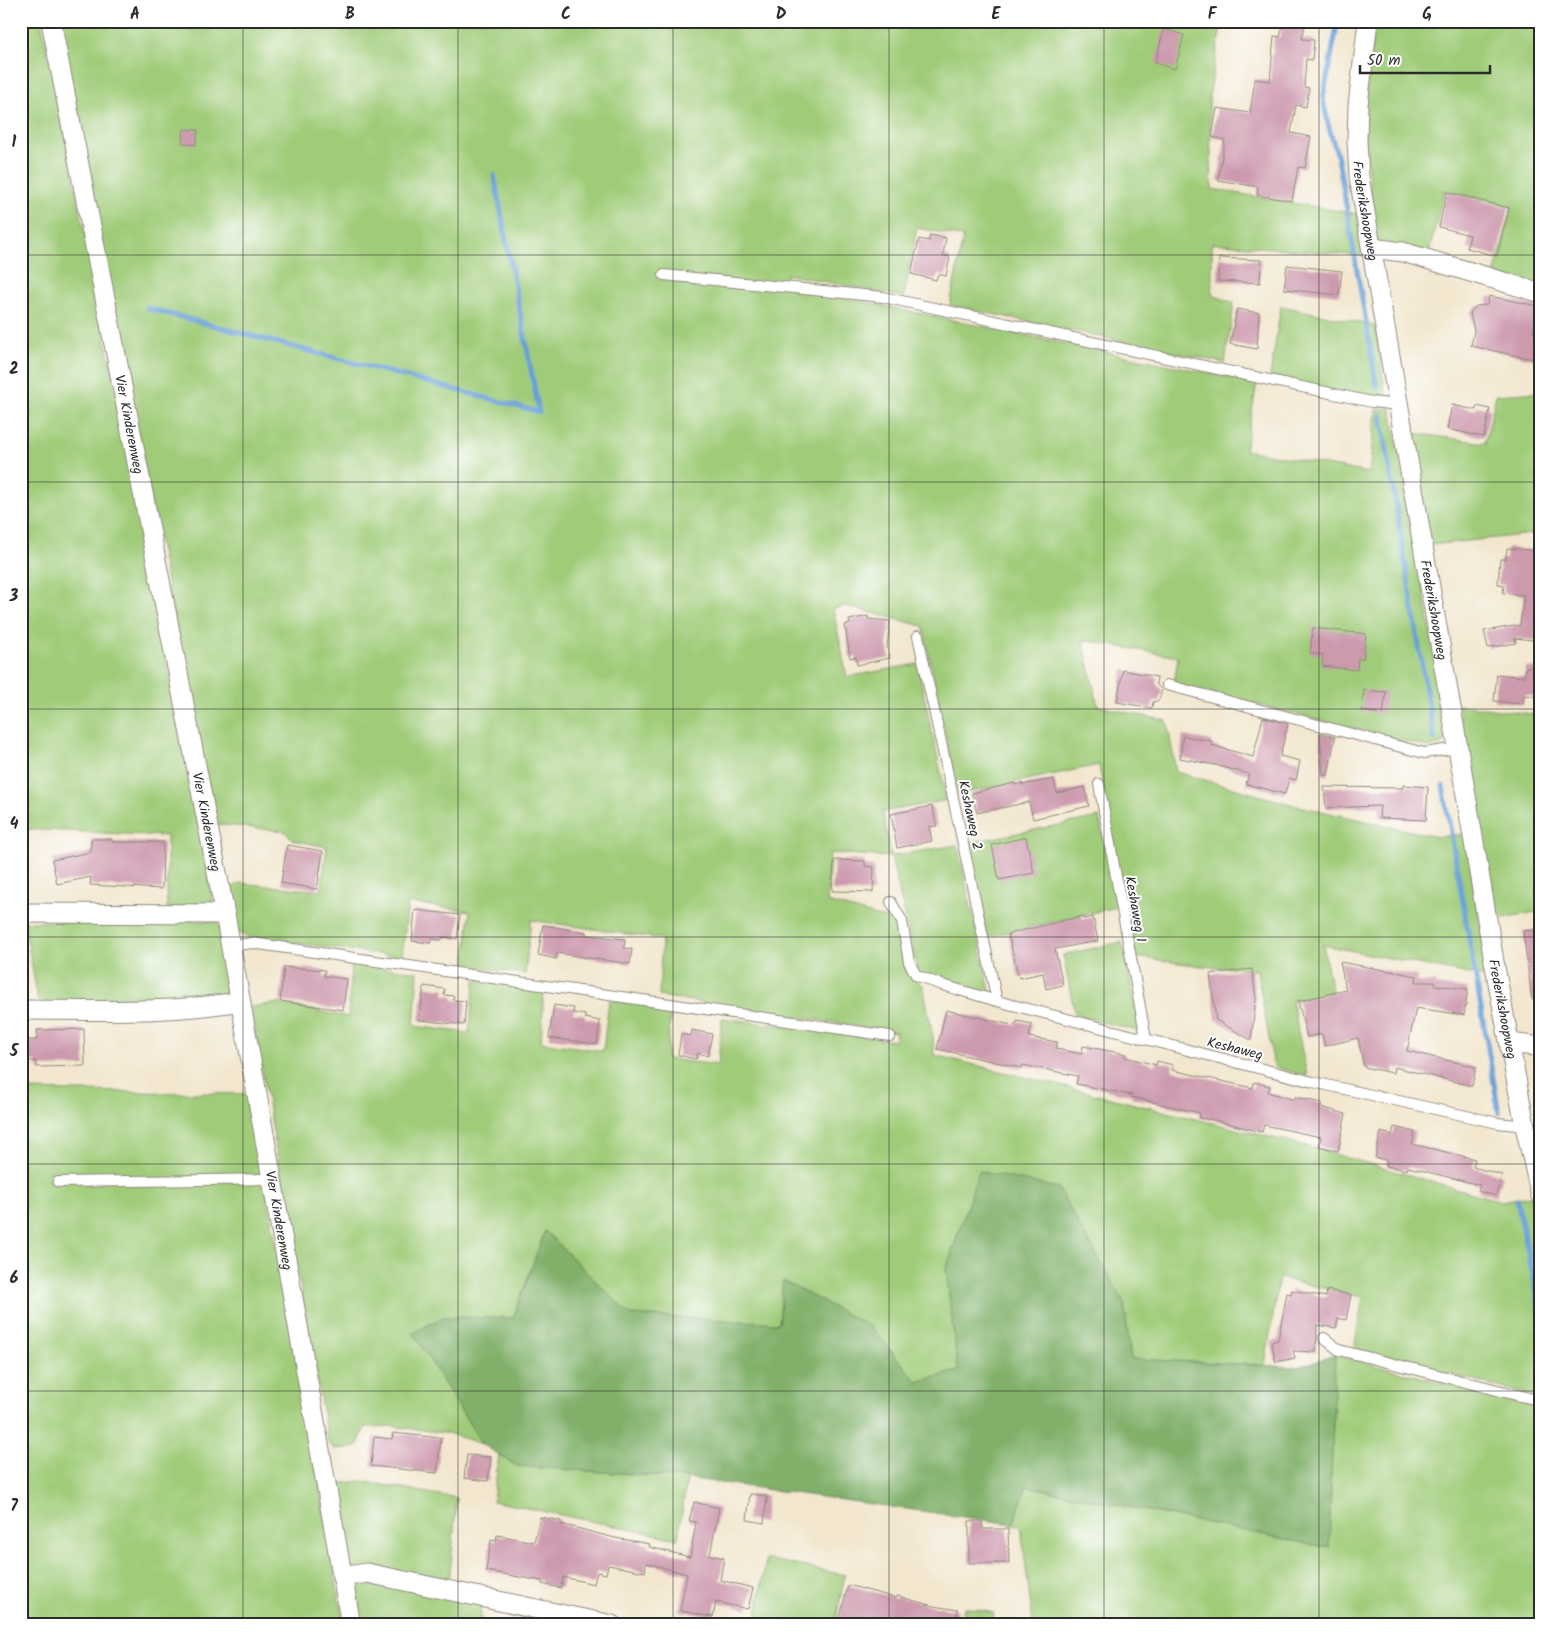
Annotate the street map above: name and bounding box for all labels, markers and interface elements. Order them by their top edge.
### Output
text: A [130,2,140,27]
text: B [345,2,355,27]
text: C [561,2,571,27]
text: D [776,2,787,27]
text: E [992,2,1002,27]
text: F [1208,2,1218,27]
text: G [1422,2,1432,27]
scale bar [1360,42,1490,74]
text: 50 m [1367,49,1401,73]
text: 1 [12,130,17,155]
street label: Frederikshoopweg [1346,160,1383,263]
text: 2 [9,357,19,382]
street label: Vier Kinderenweg [108,373,149,476]
street label: Frederikshoopweg [1414,558,1453,662]
text: 3 [9,584,19,609]
street label: Vier Kinderenweg [186,771,226,874]
street label: Keshaweg 2 [952,778,988,852]
text: 4 [10,812,19,837]
street label: Keshaweg 1 [1118,874,1152,944]
street label: Frederikshoopweg [1482,957,1522,1061]
street label: Keshaweg [1204,1031,1265,1067]
text: 5 [9,1039,20,1064]
street label: Vier Kinderenweg [259,1169,298,1272]
text: 6 [10,1266,19,1291]
text: 7 [10,1494,18,1519]

